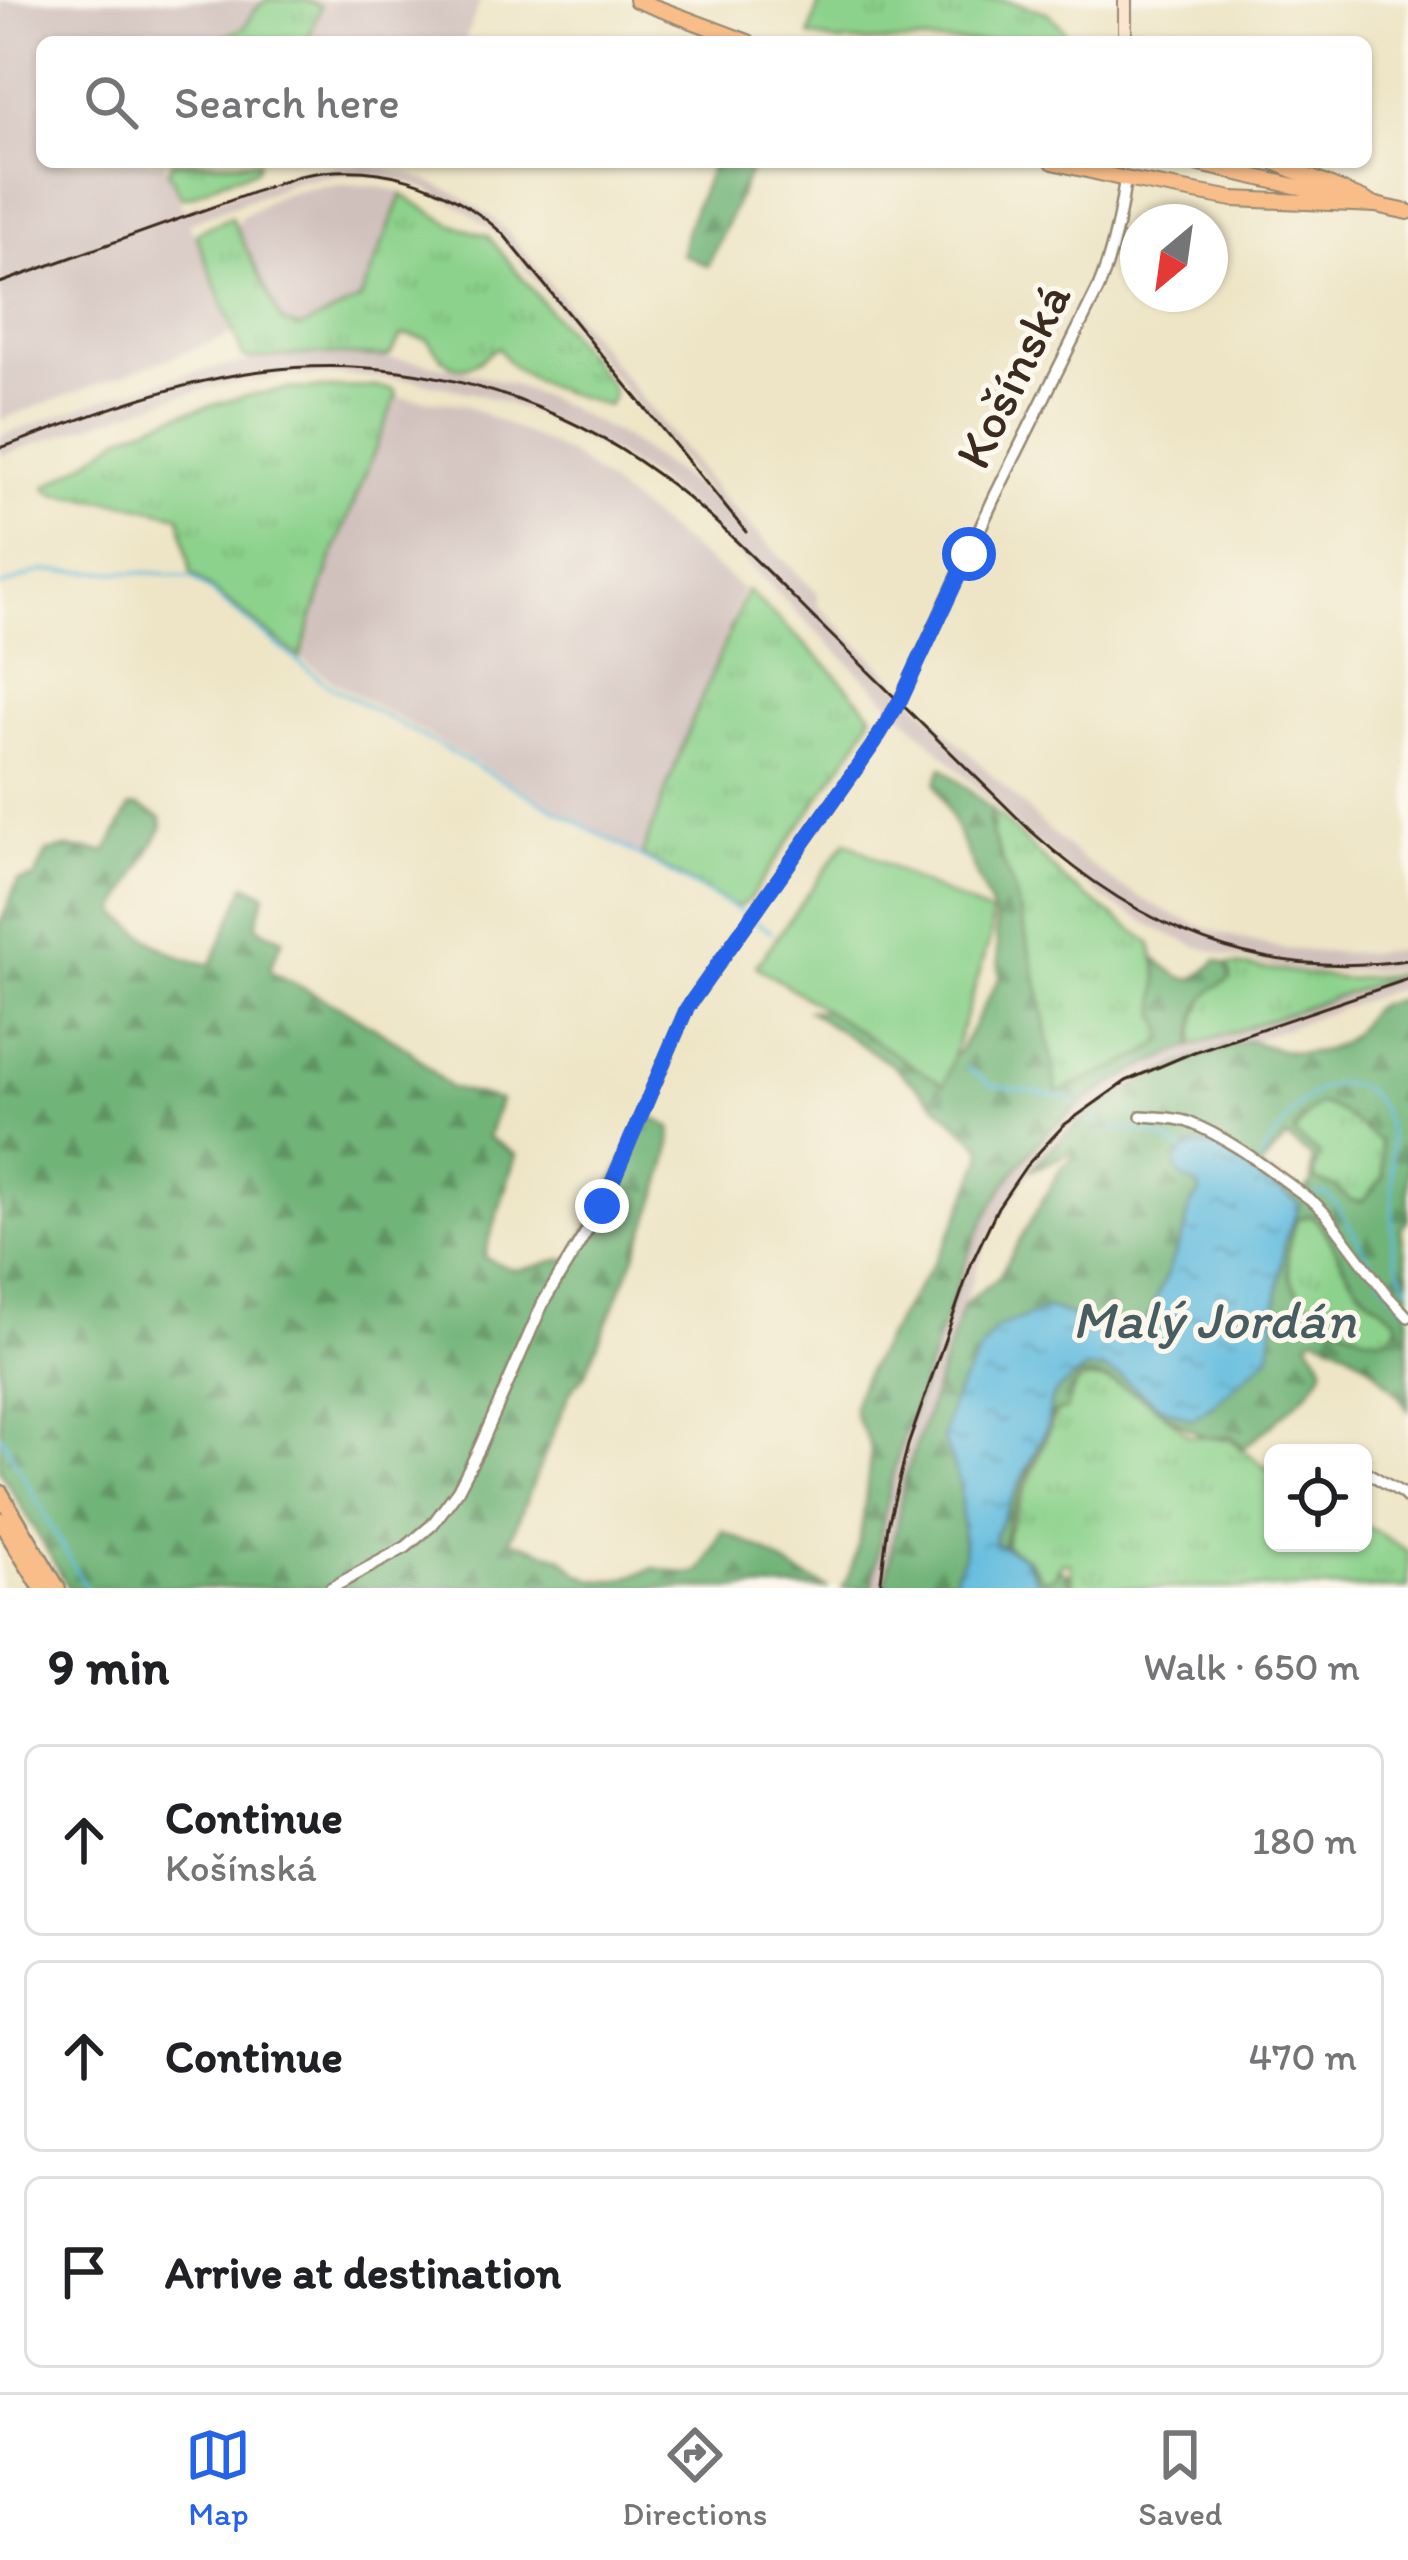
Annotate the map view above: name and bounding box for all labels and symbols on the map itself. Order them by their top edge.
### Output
north arrow [1120,204,1228,312]
street label: Košínská [942,273,1083,478]
route start [942,527,996,581]
route end [575,1179,629,1233]
water label: Malý Jordán [1072,1287,1357,1352]

